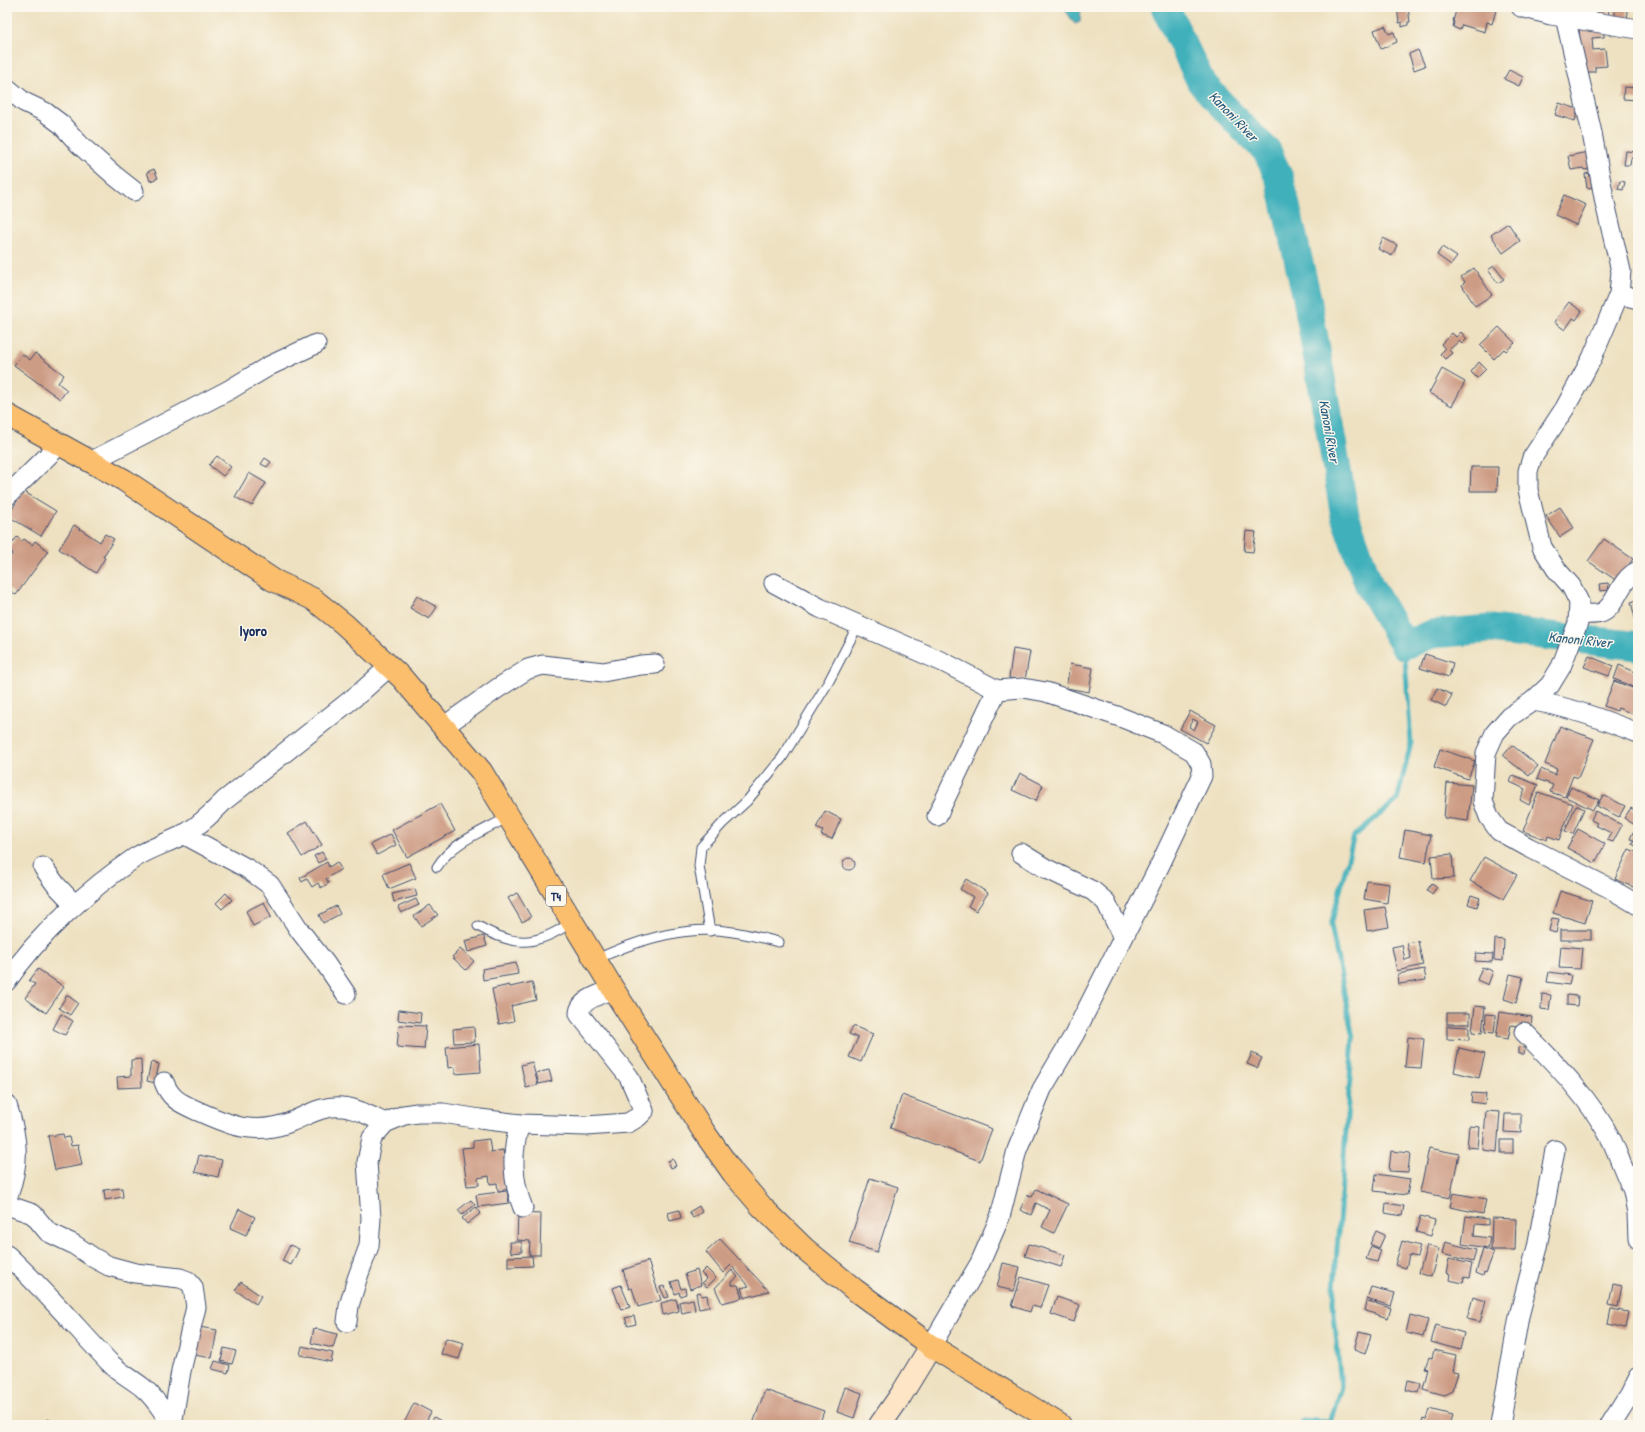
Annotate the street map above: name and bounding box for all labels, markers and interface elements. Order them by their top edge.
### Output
water label: Kanoni River [1205,87,1264,147]
water label: Kanoni River [1315,398,1345,466]
district label: Iyoro [239,620,267,642]
water label: Kanoni River [1547,626,1614,652]
road number: T4 [546,886,566,906]

